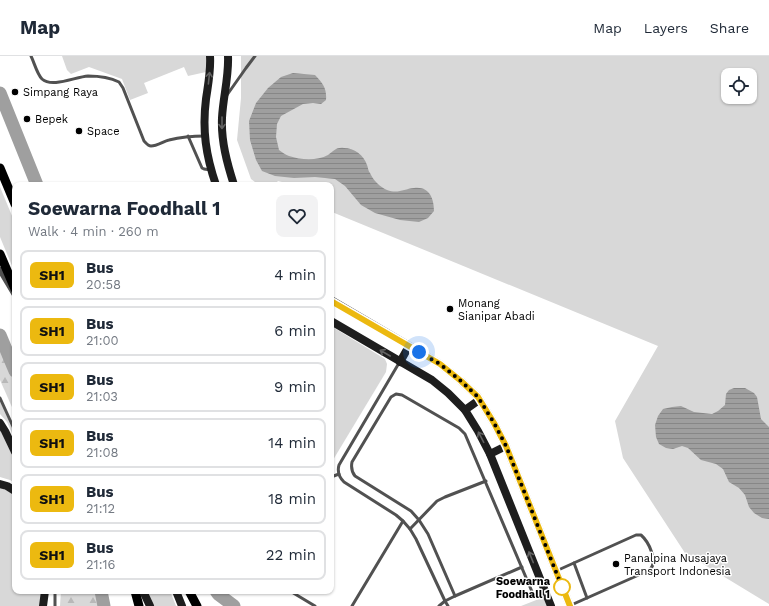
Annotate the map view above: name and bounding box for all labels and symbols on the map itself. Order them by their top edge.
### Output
one-way arrow [205,72,213,85]
place label: Simpang Raya [23,86,98,99]
marker: Simpang Raya [10,87,20,97]
place label: Bepek [35,113,68,126]
marker: Bepek [22,114,32,124]
one-way arrow [218,116,226,129]
place label: Space [87,125,120,138]
marker: Space [74,126,84,136]
place label: Monang Sianipar Abadi [458,297,535,323]
marker: Monang Sianipar Abadi [445,304,455,314]
your location [409,342,429,362]
one-way arrow [379,349,391,357]
one-way arrow [477,431,484,443]
one-way arrow [527,551,535,563]
place label: Panalpina Nusajaya Transport Indonesia [624,552,731,578]
marker: Panalpina Nusajaya Transport Indonesia [611,559,621,569]
place label: Soewarna Foodhall 1 [496,575,551,601]
marker: Soewarna Foodhall 1 [553,578,571,596]

